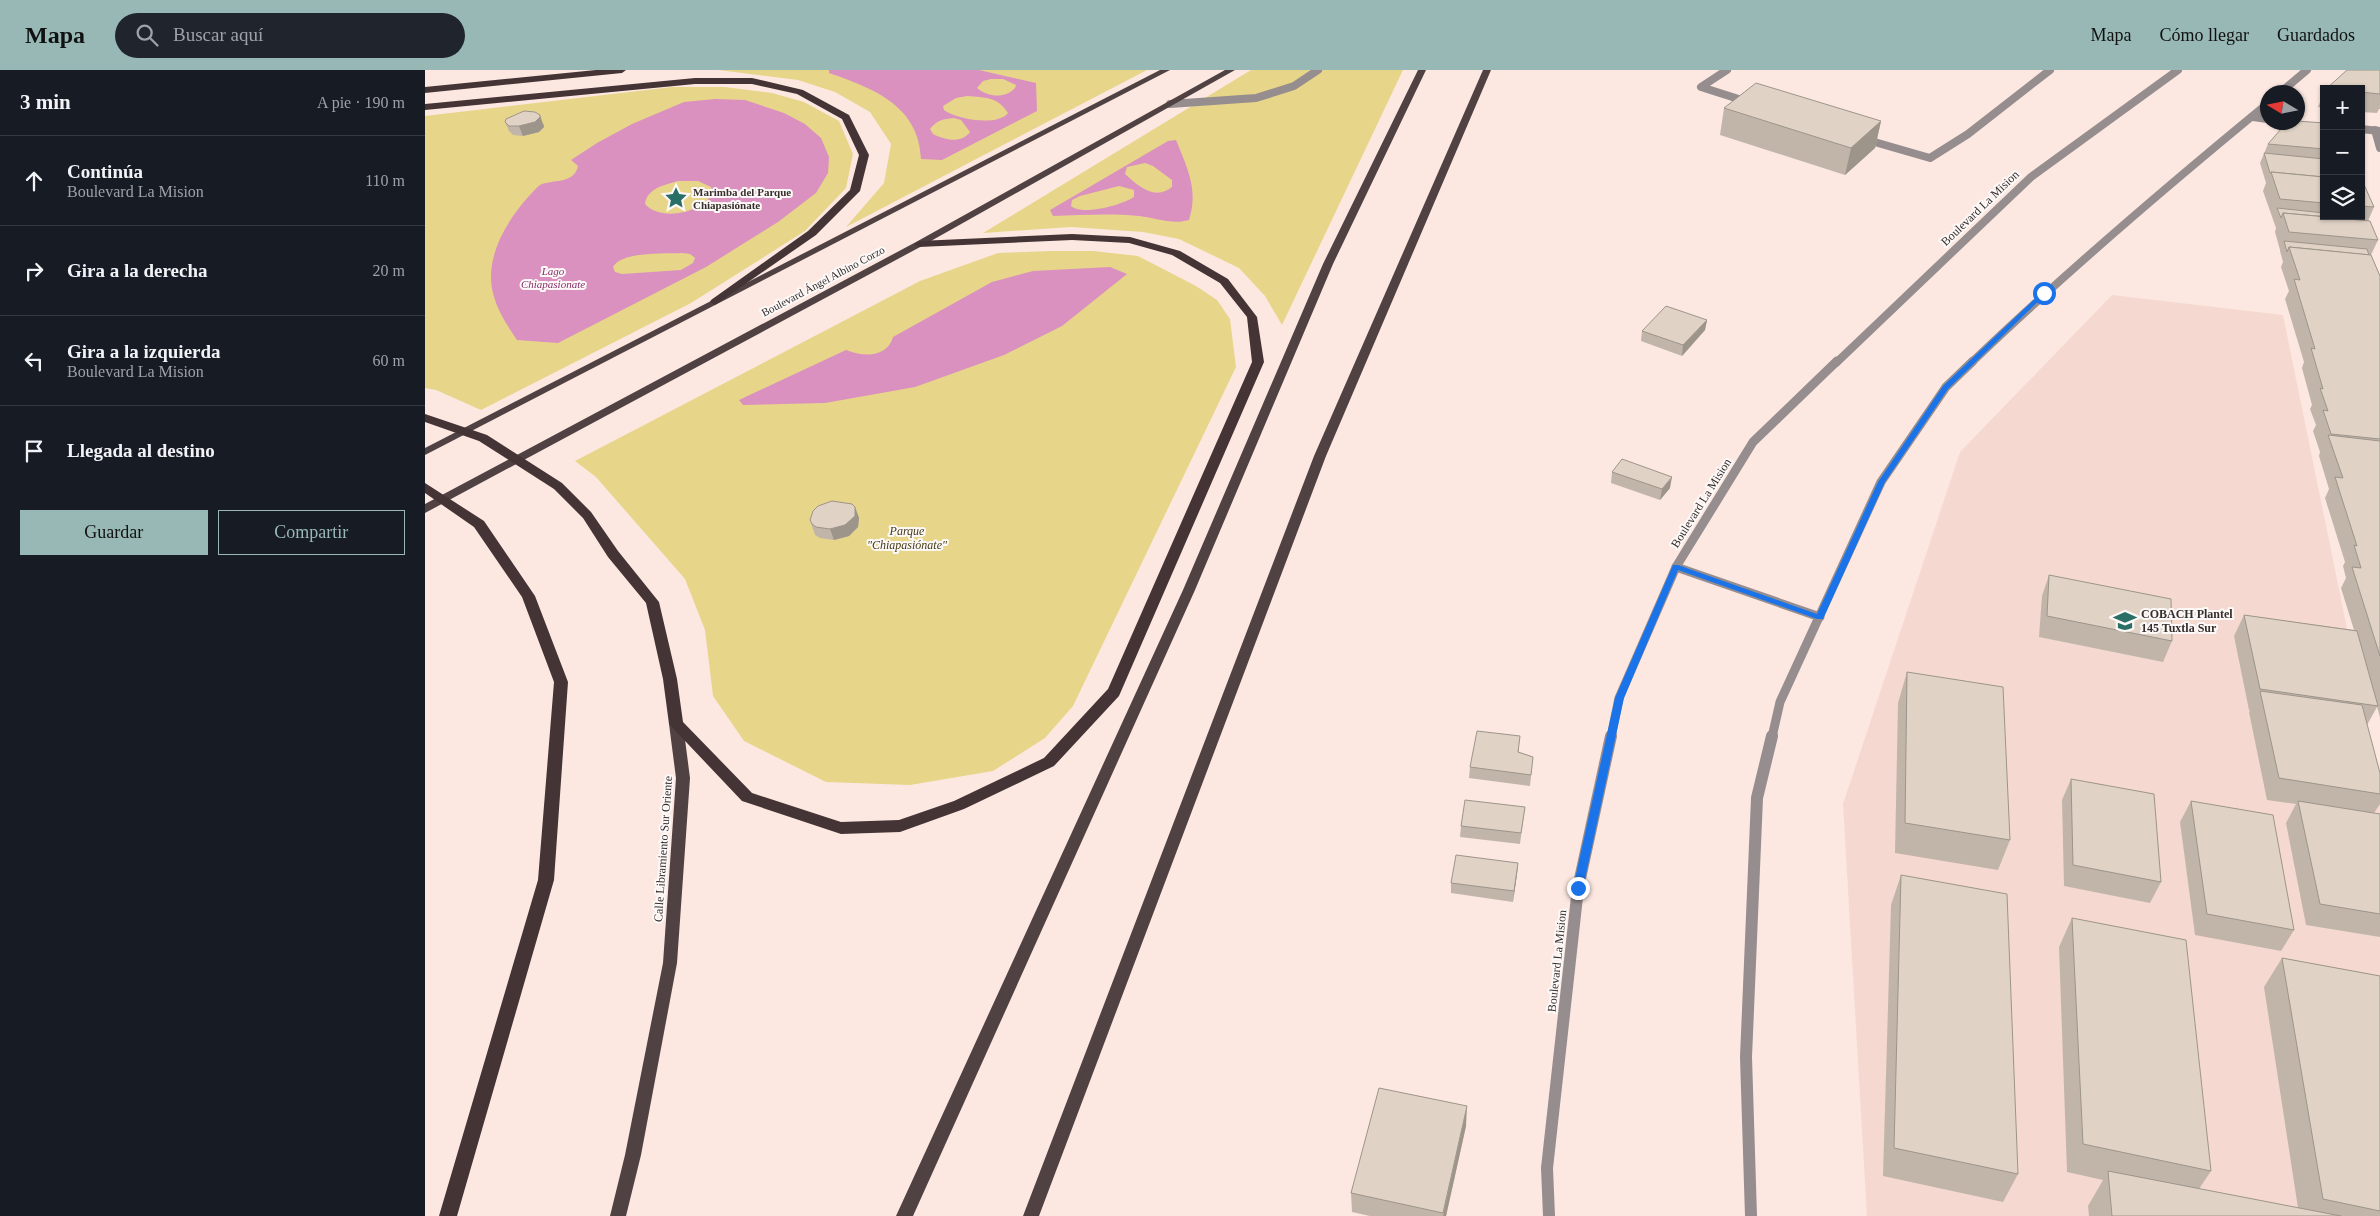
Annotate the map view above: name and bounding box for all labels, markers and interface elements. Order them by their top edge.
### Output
search box [115,13,465,58]
icon: search [133,21,161,49]
text: Mapa [25,22,85,48]
text: Buscar aquí [173,24,263,45]
text: Mapa [2091,25,2132,45]
text: Cómo llegar [2160,25,2249,45]
text: Guardados [2277,25,2355,45]
north arrow [2260,85,2305,130]
map controls [2320,85,2365,220]
button: + [2320,85,2365,130]
text: 3 min [20,90,71,114]
text: A pie · 190 m [317,94,405,111]
button: − [2320,130,2365,175]
text: Continúa [67,161,143,182]
icon: ahead [20,167,48,195]
street label: Boulevard La Mision [1938,167,2022,249]
text: 110 m [365,172,405,189]
button: layers [2320,175,2365,220]
text: Boulevard La Mision [67,183,204,200]
place icon: Marimba del Parque Chiapasiónate [663,185,689,211]
place label: Marimba del Parque Chiapasiónate [693,186,791,211]
street label: Boulevard Ángel Albino Corzo [759,243,887,319]
icon: right [20,257,48,285]
text: Gira a la derecha [67,260,208,281]
text: 20 m [373,262,405,279]
water label: Lago Chiapasionate [521,265,585,290]
route start [2033,282,2056,305]
text: Gira a la izquierda [67,341,221,362]
icon: left [20,347,48,375]
text: 60 m [373,352,405,369]
text: Boulevard La Mision [67,363,204,380]
icon: arrive [20,437,48,465]
text: Llegada al destino [67,440,215,461]
street label: Boulevard La Mision [1668,456,1734,550]
button: Guardar [20,510,208,555]
button: Compartir [218,510,405,555]
park label: Parque "Chiapasiónate" [867,524,948,552]
place label: COBACH Plantel 145 Tuxtla Sur [2141,607,2233,635]
school or university icon: COBACH Plantel 145 Tuxtla Sur [2112,608,2138,634]
street label: Calle Libramiento Sur Oriente [651,776,675,922]
route end [1567,877,1590,900]
street label: Boulevard La Mision [1545,909,1569,1013]

